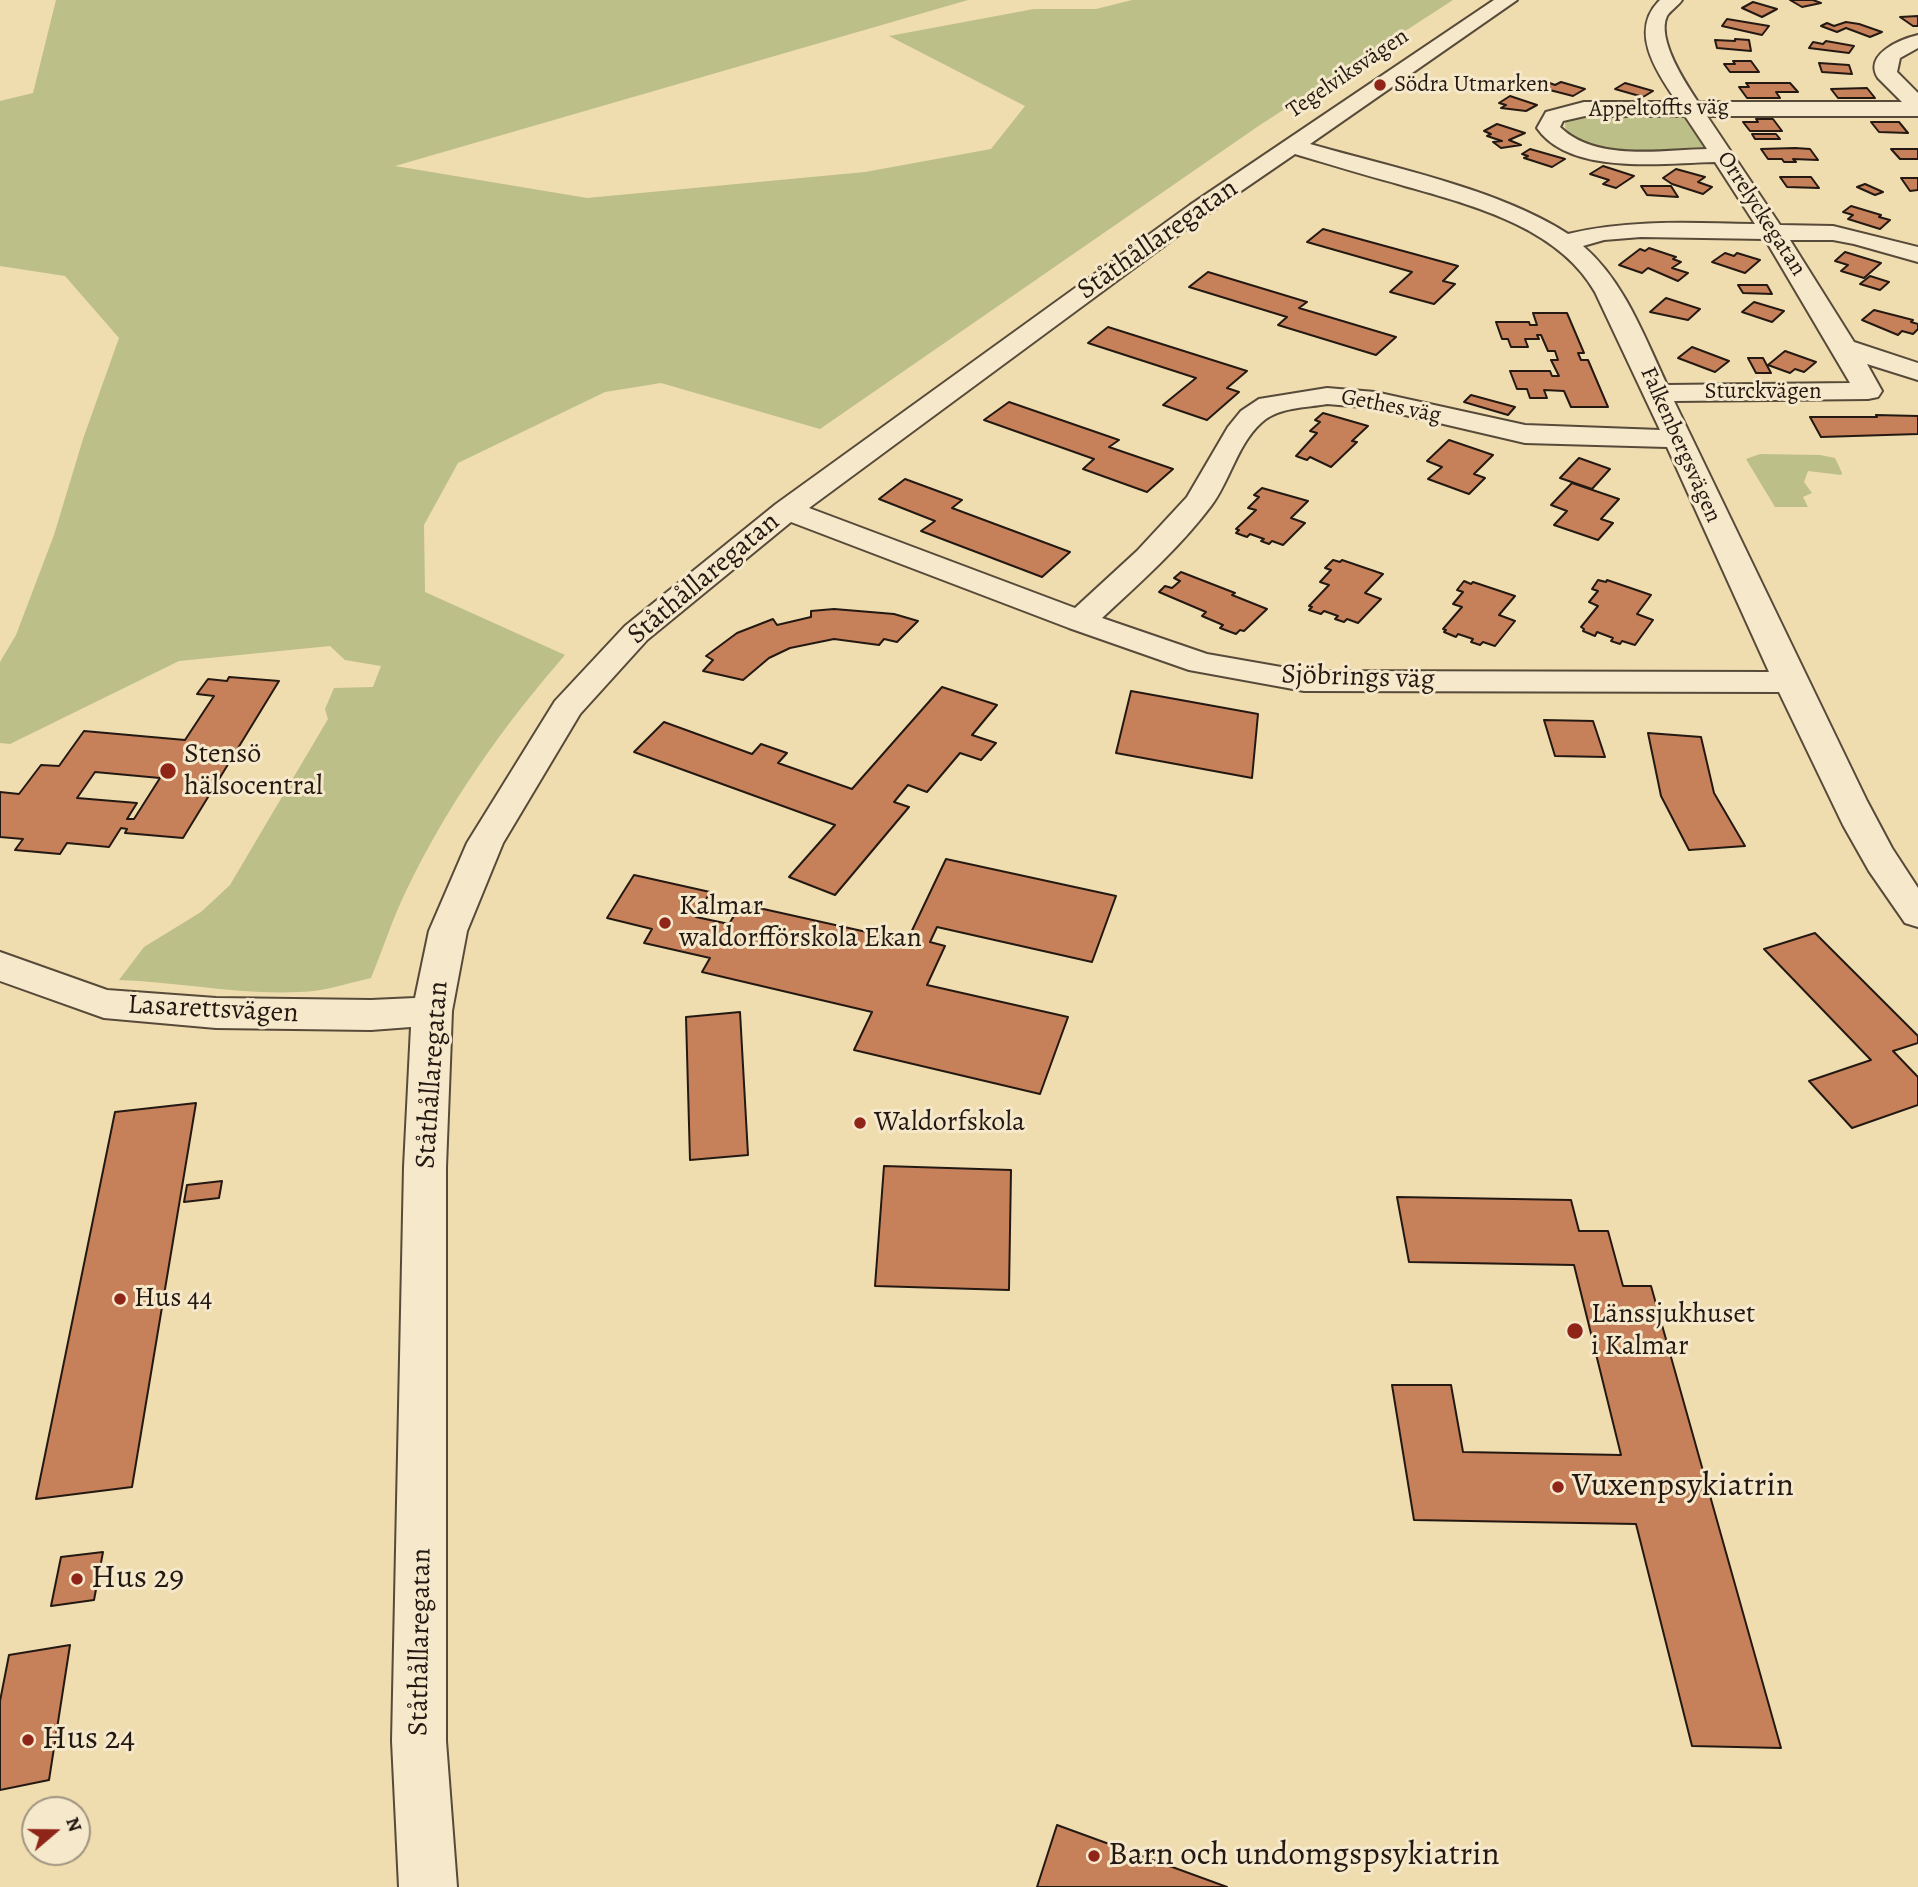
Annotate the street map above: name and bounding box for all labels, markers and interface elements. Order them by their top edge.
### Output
street label: Tegelviksvägen [1282,23,1414,125]
place label: Södra Utmarken [1394,71,1549,99]
marker: Södra Utmarken [1372,77,1388,93]
street label: Appeltoffts väg [1589,94,1729,124]
street label: Orrelyckegatan [1711,147,1811,281]
street label: Ståthållaregatan [1071,172,1245,308]
street label: Falkenbergsvägen [1633,363,1727,527]
street label: Sturckvägen [1704,378,1822,406]
street label: Gethes väg [1339,384,1443,430]
street label: Ståthållaregatan [621,506,787,652]
street label: Sjöbrings väg [1281,659,1435,697]
place label: Stensö hälsocentral [184,738,323,804]
marker: Stensö hälsocentral [158,761,178,781]
place label: Kalmar waldorfförskola Ekan [679,890,922,956]
marker: Kalmar waldorfförskola Ekan [657,915,673,931]
street label: Ståthållaregatan [410,980,456,1170]
street label: Lasarettsvägen [127,989,299,1031]
place label: Waldorfskola [874,1106,1025,1140]
marker: Waldorfskola [852,1115,868,1131]
place label: Hus 44 [134,1282,212,1316]
marker: Hus 44 [112,1291,128,1307]
place label: Länssjukhuset i Kalmar [1591,1298,1755,1364]
marker: Länssjukhuset i Kalmar [1565,1321,1585,1341]
place label: Vuxenpsykiatrin [1572,1467,1794,1507]
marker: Vuxenpsykiatrin [1550,1479,1566,1495]
street label: Ståthållaregatan [403,1548,439,1736]
place label: Hus 29 [91,1559,184,1599]
marker: Hus 29 [69,1571,85,1587]
place label: Hus 24 [42,1720,135,1760]
marker: Hus 24 [20,1732,36,1748]
north arrow [21,1796,91,1866]
text: N [59,1814,88,1835]
place label: Barn och undomgspsykiatrin [1108,1836,1500,1876]
marker: Barn och undomgspsykiatrin [1086,1848,1102,1864]

